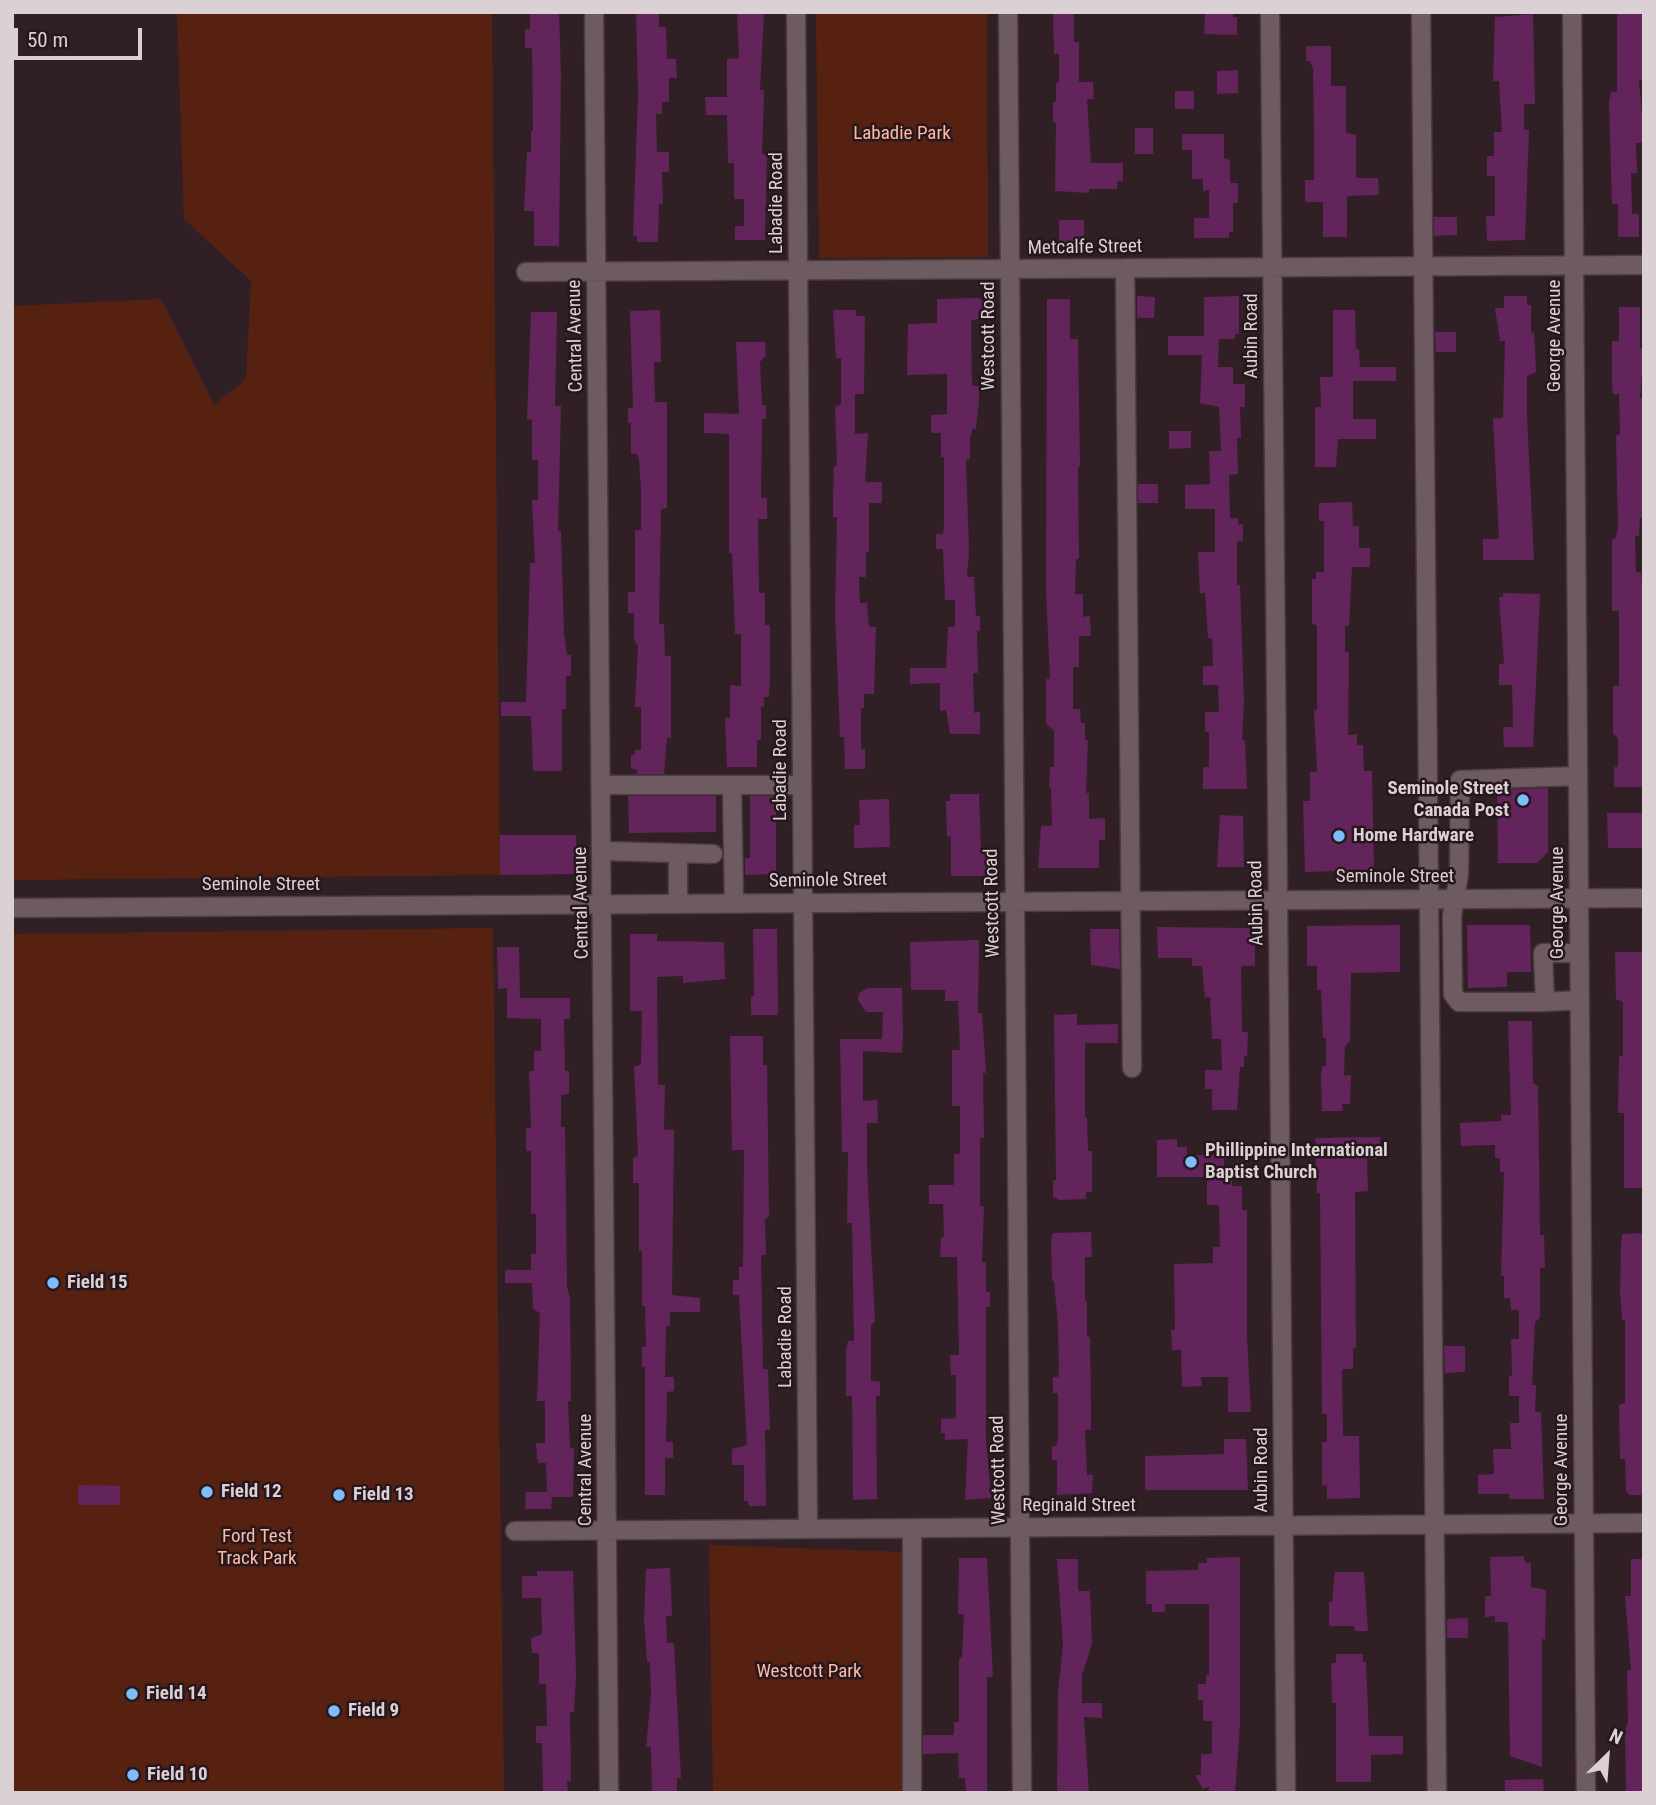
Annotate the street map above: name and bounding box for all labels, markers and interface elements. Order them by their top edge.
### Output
scale bar [18,14,145,58]
text: 50 m [27,28,68,52]
park label: Labadie Park [853,123,951,145]
street label: Labadie Road [766,152,788,254]
street label: Metcalfe Street [1027,236,1143,260]
street label: Central Avenue [564,280,588,392]
street label: George Avenue [1544,280,1566,392]
street label: Westcott Road [978,281,1000,391]
street label: Aubin Road [1241,293,1263,379]
street label: Labadie Road [770,719,792,821]
place label: Seminole Street Canada Post [1388,778,1509,822]
marker: Seminole Street Canada Post [1515,792,1531,808]
place label: Home Hardware [1353,825,1474,847]
marker: Home Hardware [1331,828,1347,844]
street label: Central Avenue [570,847,594,959]
street label: George Avenue [1547,847,1569,959]
street label: Westcott Road [981,848,1005,958]
street label: Aubin Road [1245,860,1269,946]
street label: Seminole Street [1336,866,1454,888]
street label: Seminole Street [769,869,887,893]
street label: Seminole Street [202,874,320,896]
place label: Phillippine International Baptist Church [1205,1140,1388,1184]
marker: Phillippine International Baptist Church [1183,1154,1199,1170]
place label: Field 15 [67,1272,128,1294]
marker: Field 15 [45,1275,61,1291]
street label: Labadie Road [775,1286,797,1388]
street label: Central Avenue [575,1414,597,1526]
street label: George Avenue [1551,1414,1573,1526]
street label: Westcott Road [987,1415,1011,1525]
street label: Aubin Road [1251,1427,1273,1513]
place label: Field 12 [221,1481,282,1503]
marker: Field 12 [199,1484,215,1500]
place label: Field 13 [353,1484,414,1506]
marker: Field 13 [331,1487,347,1503]
street label: Reginald Street [1022,1495,1136,1517]
park label: Ford Test Track Park [217,1526,297,1570]
park label: Westcott Park [756,1661,862,1683]
place label: Field 14 [146,1683,207,1705]
marker: Field 14 [124,1686,140,1702]
place label: Field 9 [348,1700,399,1722]
marker: Field 9 [326,1703,342,1719]
north arrow [1572,1721,1642,1791]
text: N [1606,1724,1626,1749]
place label: Field 10 [147,1764,208,1786]
marker: Field 10 [125,1767,141,1783]

